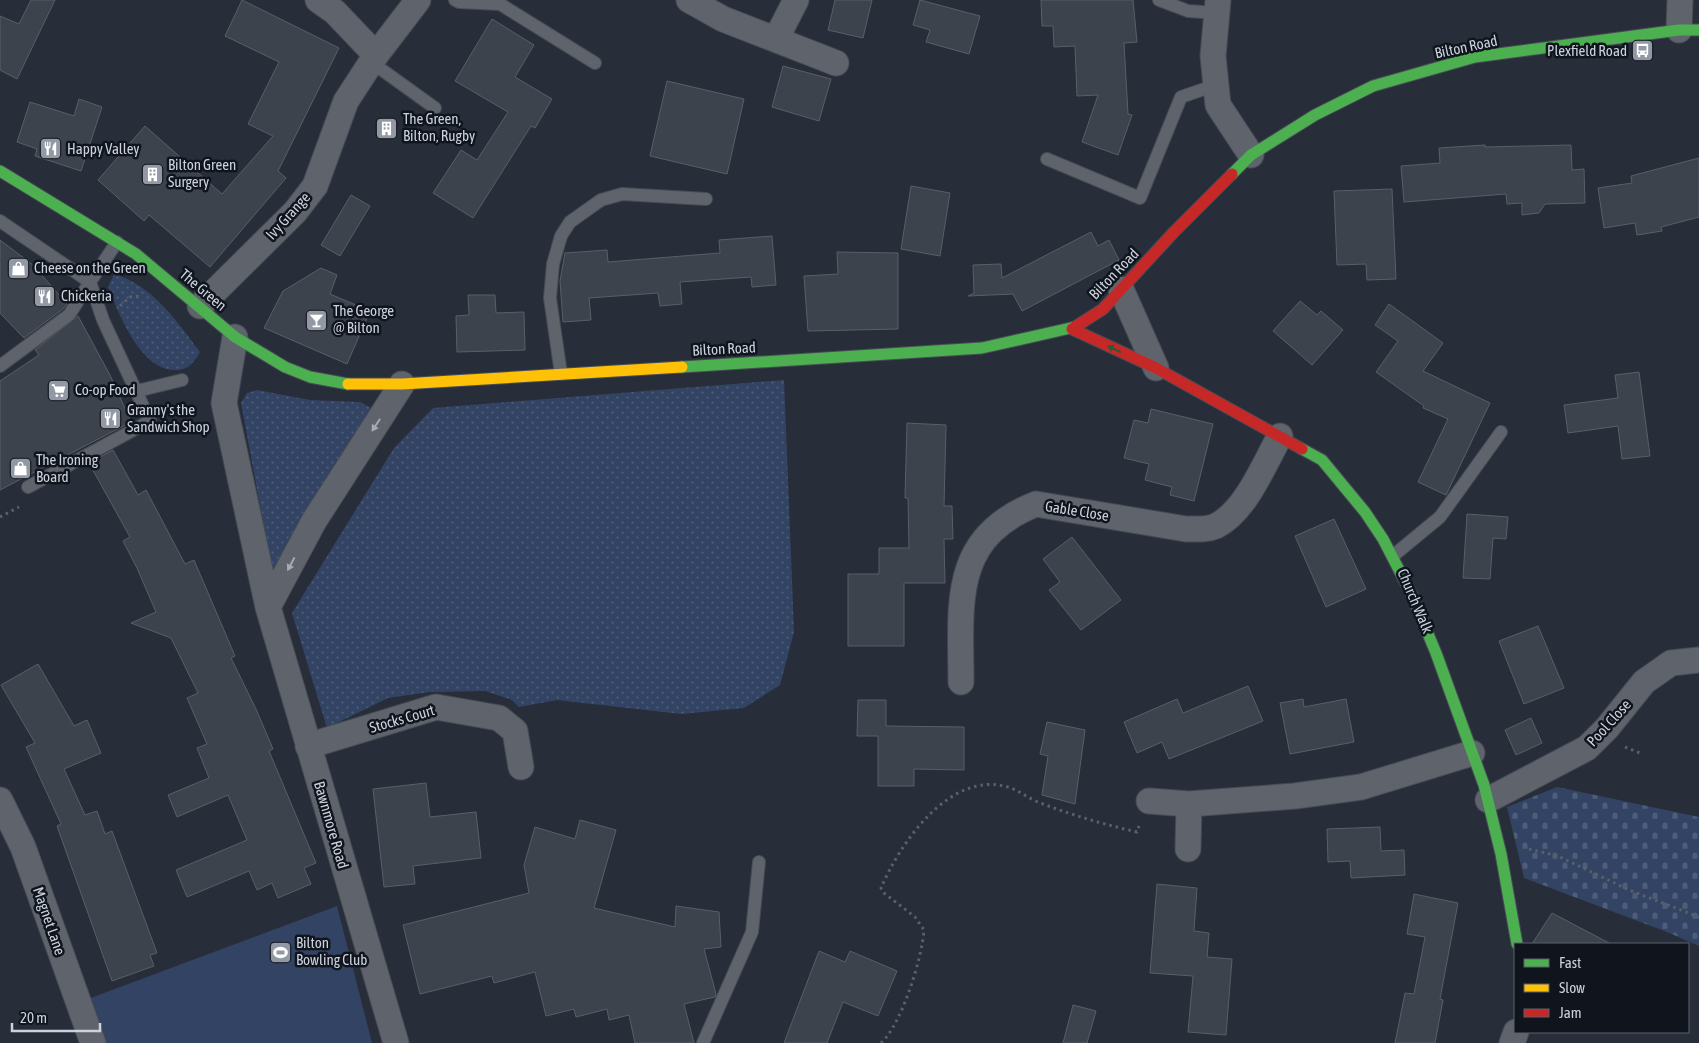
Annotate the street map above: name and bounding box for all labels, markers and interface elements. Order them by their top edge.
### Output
street label: Bilton Road [1433,32,1499,61]
bus stop icon: Plexfield Road [1631,39,1655,63]
place label: Plexfield Road [1547,42,1627,59]
place label: The Green, Bilton, Rugby [403,110,475,144]
building icon: The Green, Bilton, Rugby [375,116,399,140]
restaurant icon: Happy Valley [39,137,63,161]
place label: Happy Valley [67,140,140,157]
place label: Bilton Green Surgery [168,156,236,190]
building icon: Bilton Green Surgery [140,162,164,186]
street label: Ivy Grange [262,188,313,243]
street label: Bilton Road [1085,245,1142,302]
shop icon: Cheese on the Green [6,256,30,280]
place label: Cheese on the Green [34,259,146,276]
street label: The Green [177,265,230,314]
restaurant icon: Chickeria [33,284,57,308]
place label: Chickeria [61,287,112,304]
place label: The George @ Bilton [333,302,394,336]
bar icon: The George @ Bilton [305,308,329,332]
street label: Bilton Road [692,338,756,359]
one-way arrow [1107,344,1121,352]
supermarket icon: Co-op Food [47,378,71,402]
place label: Co-op Food [75,381,136,398]
place label: Granny's the Sandwich Shop [127,401,210,435]
restaurant icon: Granny's the Sandwich Shop [99,407,123,431]
one-way arrow [371,418,381,432]
place label: The Ironing Board [36,451,99,485]
shop icon: The Ironing Board [8,457,32,481]
street label: Gable Close [1044,497,1110,524]
one-way arrow [287,557,296,570]
street label: Church Walk [1394,566,1437,636]
street label: Pool Close [1583,696,1634,750]
street label: Stocks Court [367,701,436,736]
street label: Bawnmore Road [311,779,352,871]
street label: Magnet Lane [30,885,69,957]
place label: Bilton Bowling Club [296,934,367,968]
sports icon: Bilton Bowling Club [268,940,292,964]
legend [1514,943,1689,1033]
text: Fast [1559,954,1581,971]
text: Slow [1559,979,1585,996]
scale bar [12,1000,100,1032]
text: Jam [1559,1004,1582,1021]
text: 20 m [20,1009,47,1026]

